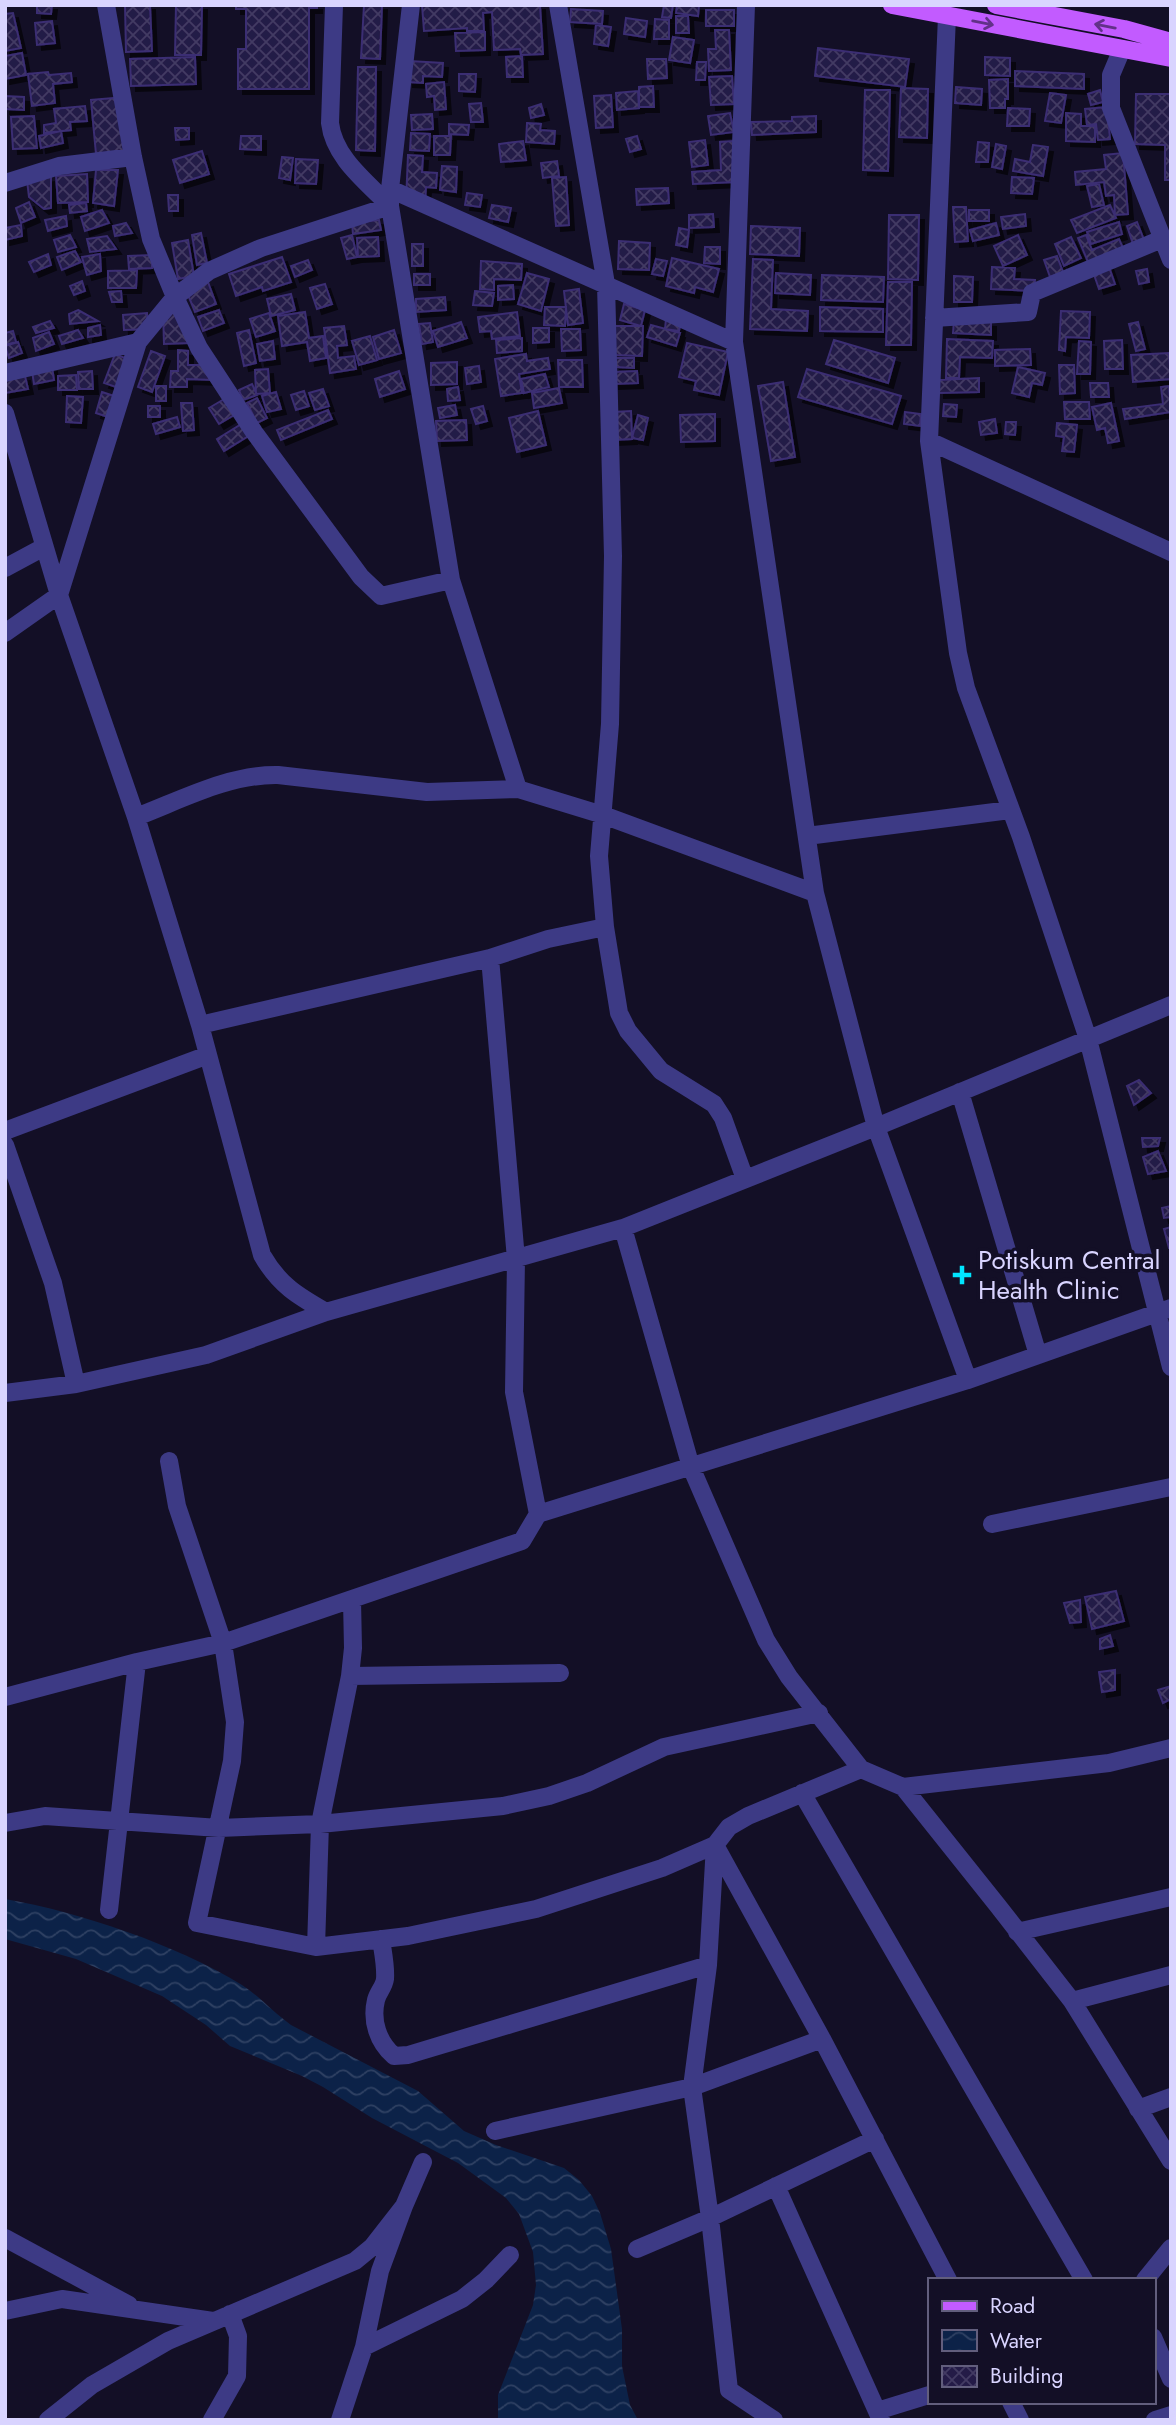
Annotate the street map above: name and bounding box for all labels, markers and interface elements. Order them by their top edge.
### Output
one-way arrow [971,16,994,30]
one-way arrow [1094,18,1117,32]
place label: Potiskum Central Health Clinic [978,1241,1161,1309]
marker: Potiskum Central Health Clinic [952,1265,972,1285]
legend [928,2278,1155,2404]
text: Road [990,2291,1035,2321]
text: Water [990,2326,1043,2356]
text: Building [990,2361,1063,2391]

